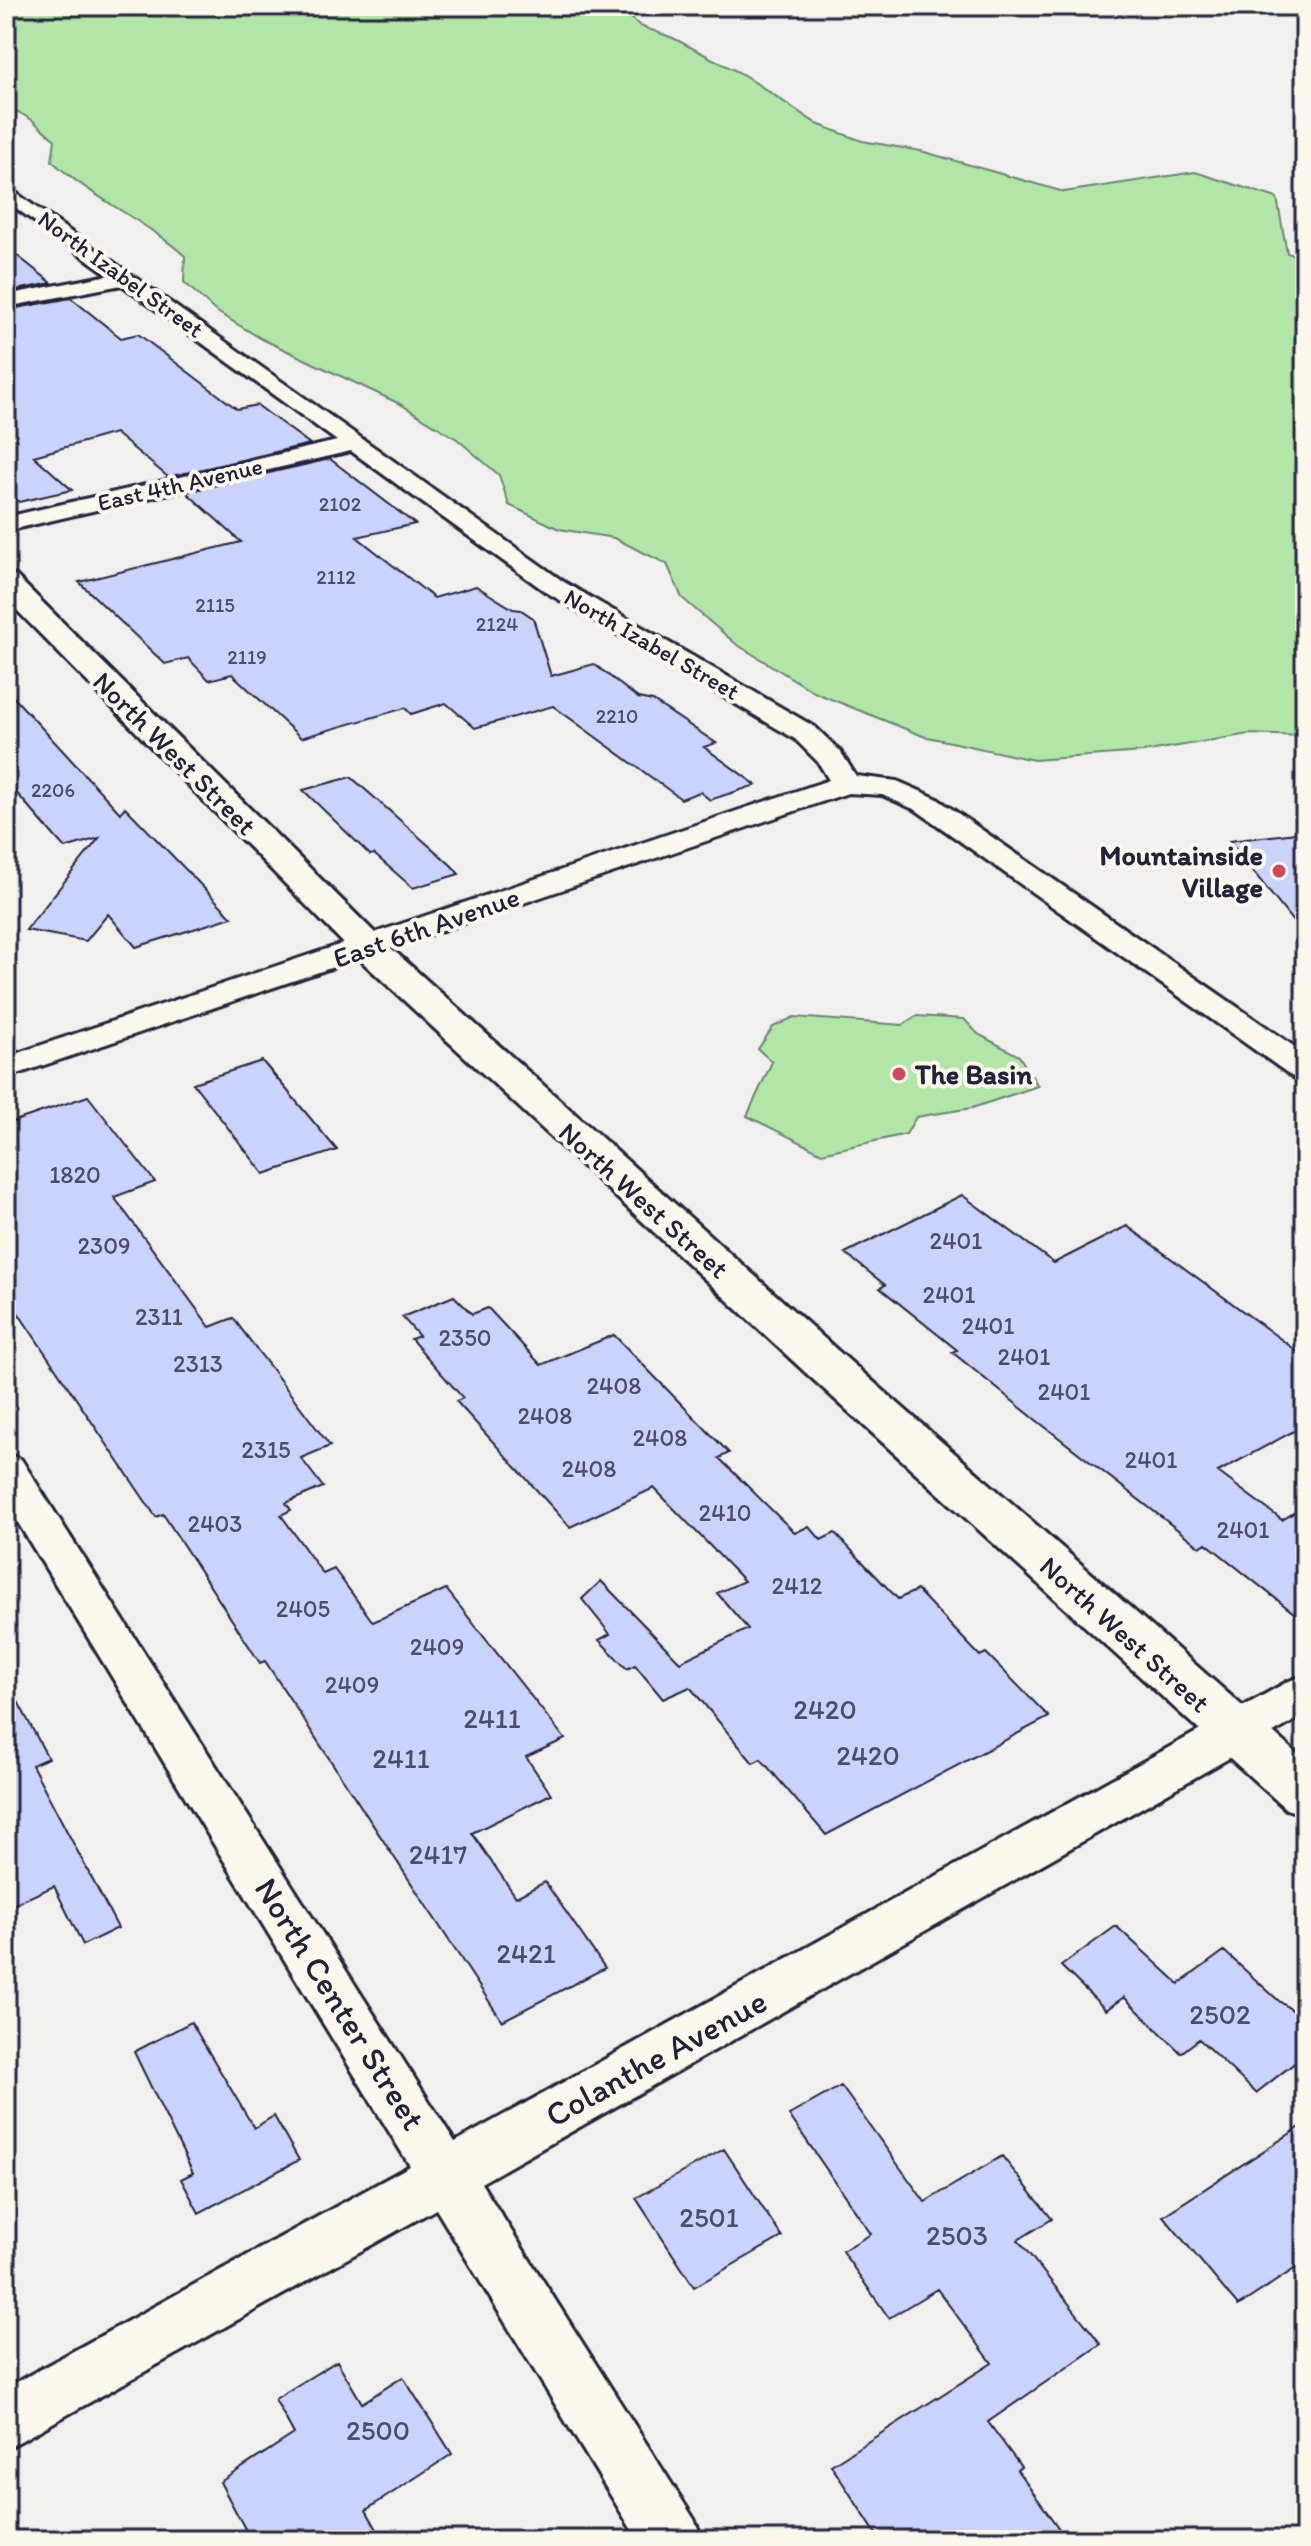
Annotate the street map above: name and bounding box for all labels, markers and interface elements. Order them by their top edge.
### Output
street label: North Izabel Street [33,204,209,344]
street label: East 4th Avenue [95,451,265,517]
house number: 2102 [319,492,362,516]
house number: 2112 [316,565,356,589]
street label: North Izabel Street [559,582,745,706]
house number: 2115 [195,593,235,617]
house number: 2124 [476,612,518,636]
house number: 2119 [227,645,267,669]
street label: North West Street [86,664,264,842]
house number: 2210 [596,704,638,728]
house number: 2206 [31,778,75,802]
place label: Mountainside Village [1099,838,1263,904]
marker: Mountainside Village [1270,862,1288,880]
street label: East 6th Avenue [328,879,524,975]
place label: The Basin [914,1057,1032,1091]
marker: The Basin [890,1065,908,1083]
street label: North West Street [552,1115,736,1285]
house number: 1820 [49,1160,101,1189]
house number: 2401 [930,1226,982,1255]
house number: 2309 [77,1231,131,1260]
house number: 2401 [923,1280,975,1309]
house number: 2311 [135,1302,183,1331]
house number: 2401 [962,1311,1014,1340]
house number: 2350 [438,1323,492,1352]
house number: 2401 [998,1342,1050,1371]
house number: 2313 [173,1349,223,1378]
house number: 2408 [587,1371,641,1400]
house number: 2401 [1038,1377,1090,1406]
house number: 2408 [518,1401,572,1430]
house number: 2408 [633,1423,687,1452]
house number: 2315 [241,1435,291,1464]
house number: 2401 [1125,1445,1177,1474]
house number: 2408 [562,1454,616,1483]
house number: 2410 [699,1498,751,1527]
house number: 2403 [188,1509,242,1538]
house number: 2401 [1217,1515,1269,1544]
street label: North West Street [1033,1549,1217,1719]
house number: 2412 [772,1571,823,1600]
house number: 2405 [276,1594,330,1623]
house number: 2409 [410,1632,464,1661]
house number: 2409 [325,1670,379,1699]
house number: 2420 [793,1692,857,1726]
house number: 2411 [463,1701,521,1735]
house number: 2420 [836,1738,900,1772]
house number: 2411 [372,1741,430,1775]
house number: 2417 [409,1837,467,1871]
street label: North Center Street [246,1870,434,2138]
house number: 2421 [496,1936,556,1970]
street label: Colanthe Avenue [538,1980,774,2136]
house number: 2502 [1189,1997,1251,2031]
house number: 2501 [679,2200,739,2234]
house number: 2503 [926,2218,988,2252]
house number: 2500 [346,2413,410,2447]

